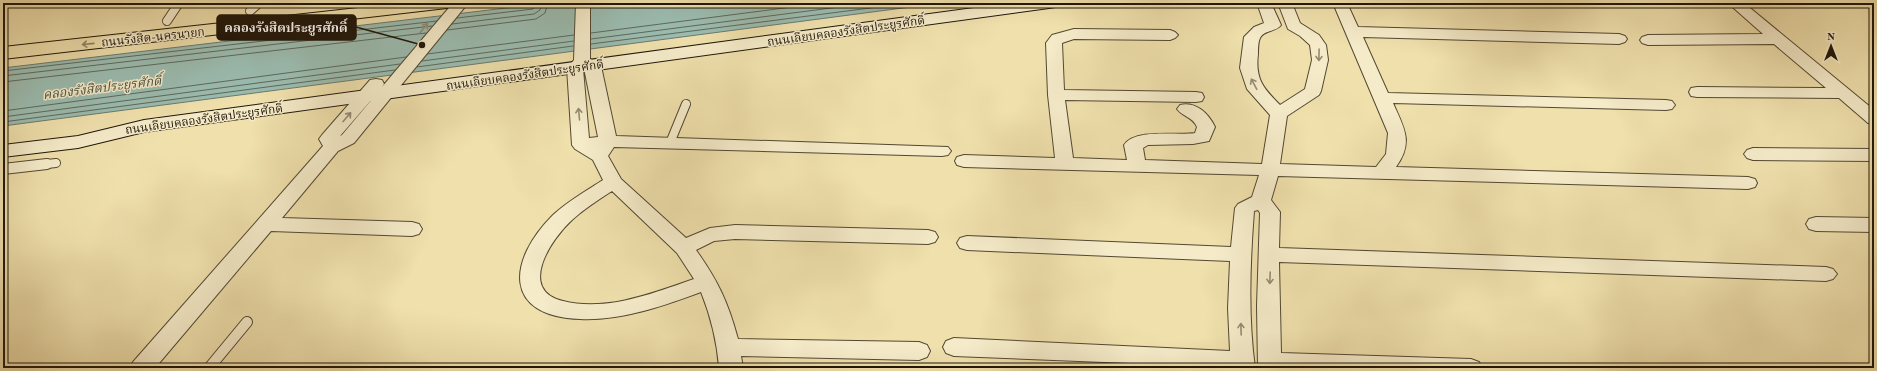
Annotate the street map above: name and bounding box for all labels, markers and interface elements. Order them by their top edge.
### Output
street label: ถนนเลียบคลองรังสิตประยูรศักดิ์ [766,11,927,50]
callout: คลองรังสิตประยูรศักดิ์ [217,15,356,40]
text: คลองรังสิตประยูรศักดิ์ [224,18,348,36]
one-way arrow [419,23,428,33]
street label: ถนนรังสิต-นครนายก [101,25,205,49]
north arrow [1811,26,1851,66]
text: N [1827,32,1836,43]
one-way arrow [82,40,95,48]
one-way arrow [1315,48,1323,61]
street label: ถนนเลียบคลองรังสิตประยูรศักดิ์ [445,55,606,94]
water label: คลองรังสิตประยูรศักดิ์ [42,71,166,103]
one-way arrow [1249,78,1257,90]
street label: ถนนเลียบคลองรังสิตประยูรศักดิ์ [124,99,285,138]
one-way arrow [575,108,582,121]
one-way arrow [343,111,352,122]
one-way arrow [1266,271,1273,284]
one-way arrow [1237,323,1245,336]

